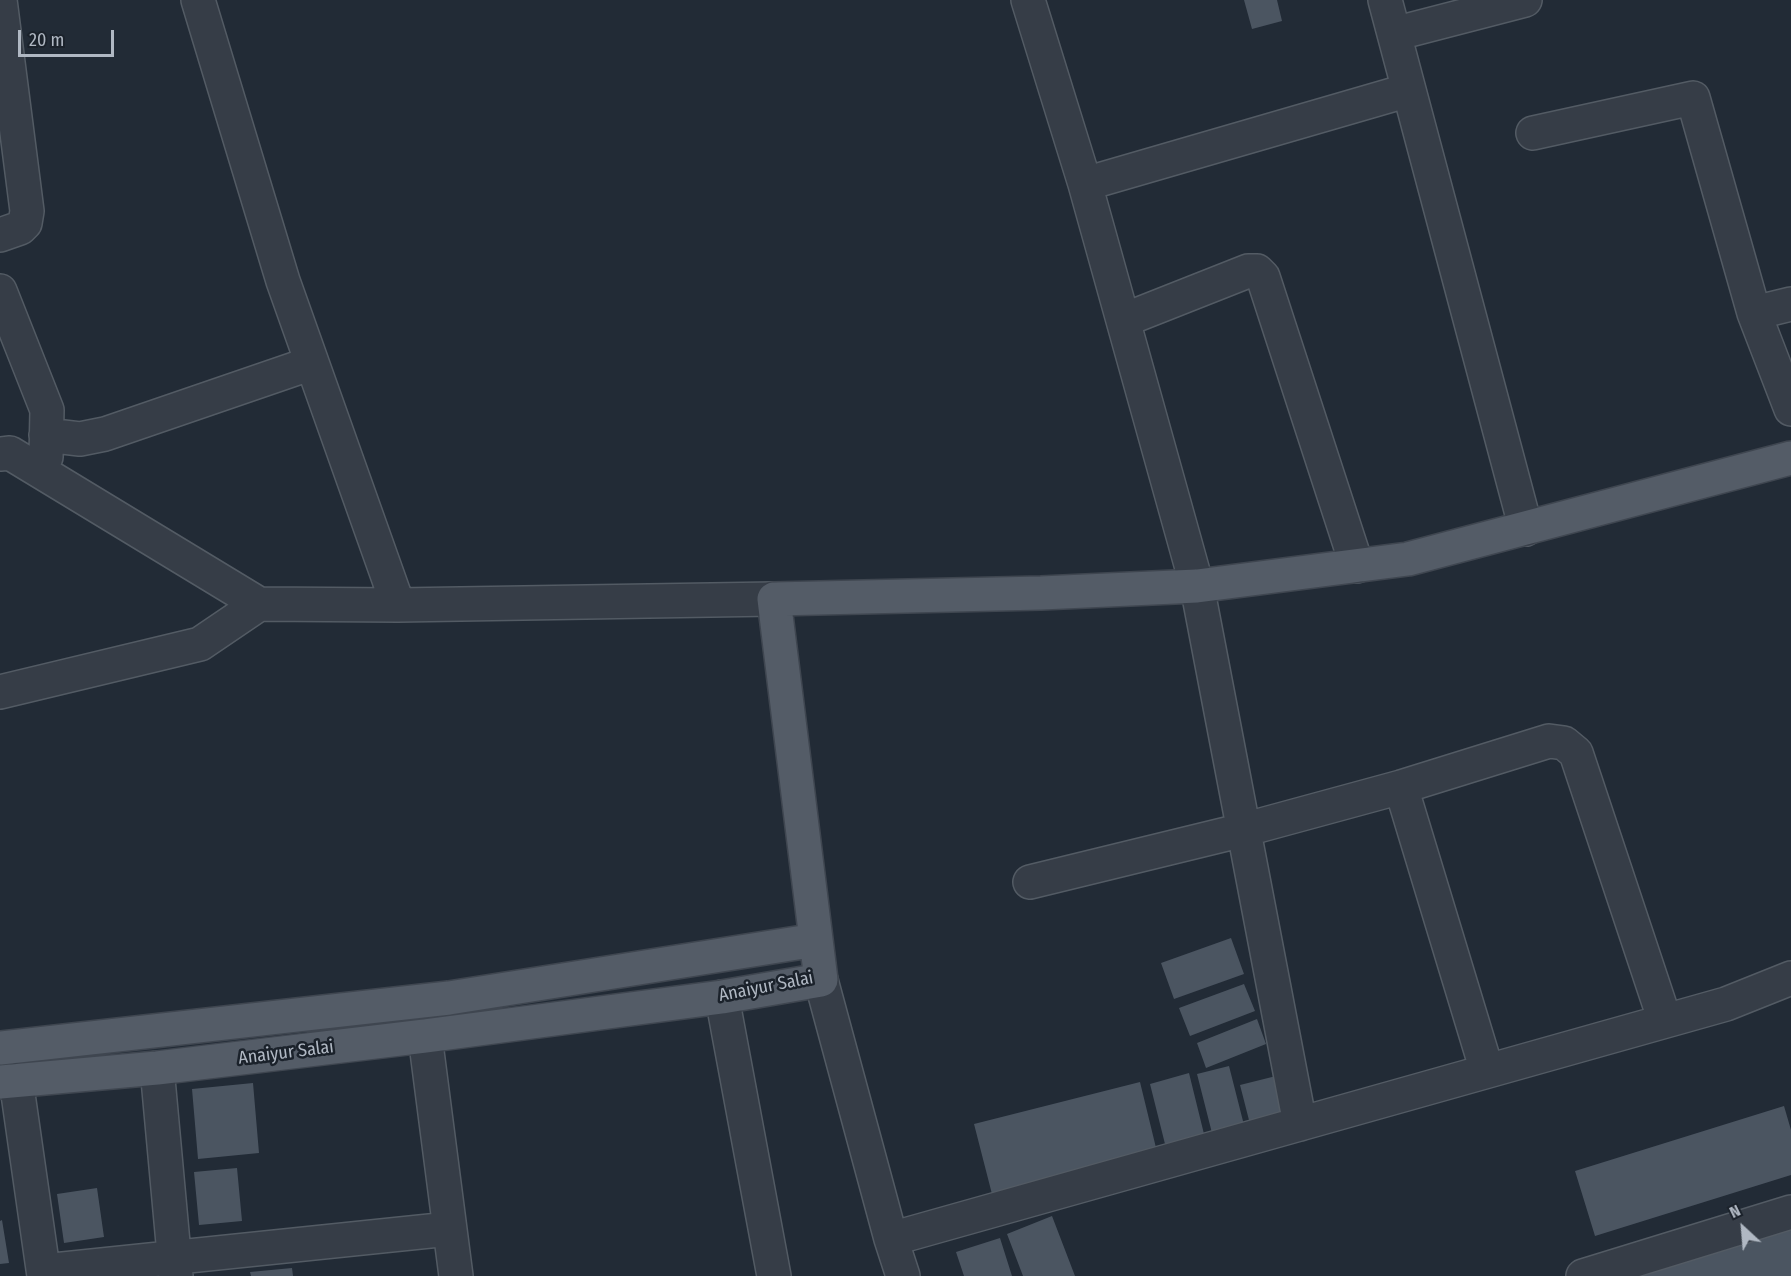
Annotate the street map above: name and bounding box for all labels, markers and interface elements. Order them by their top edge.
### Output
scale bar [21,18,117,56]
text: 20 m [29,29,64,51]
street label: Anaiyur Salai [717,967,815,1007]
street label: Anaiyur Salai [237,1036,335,1070]
north arrow [1713,1198,1773,1258]
text: N [1726,1201,1743,1222]

